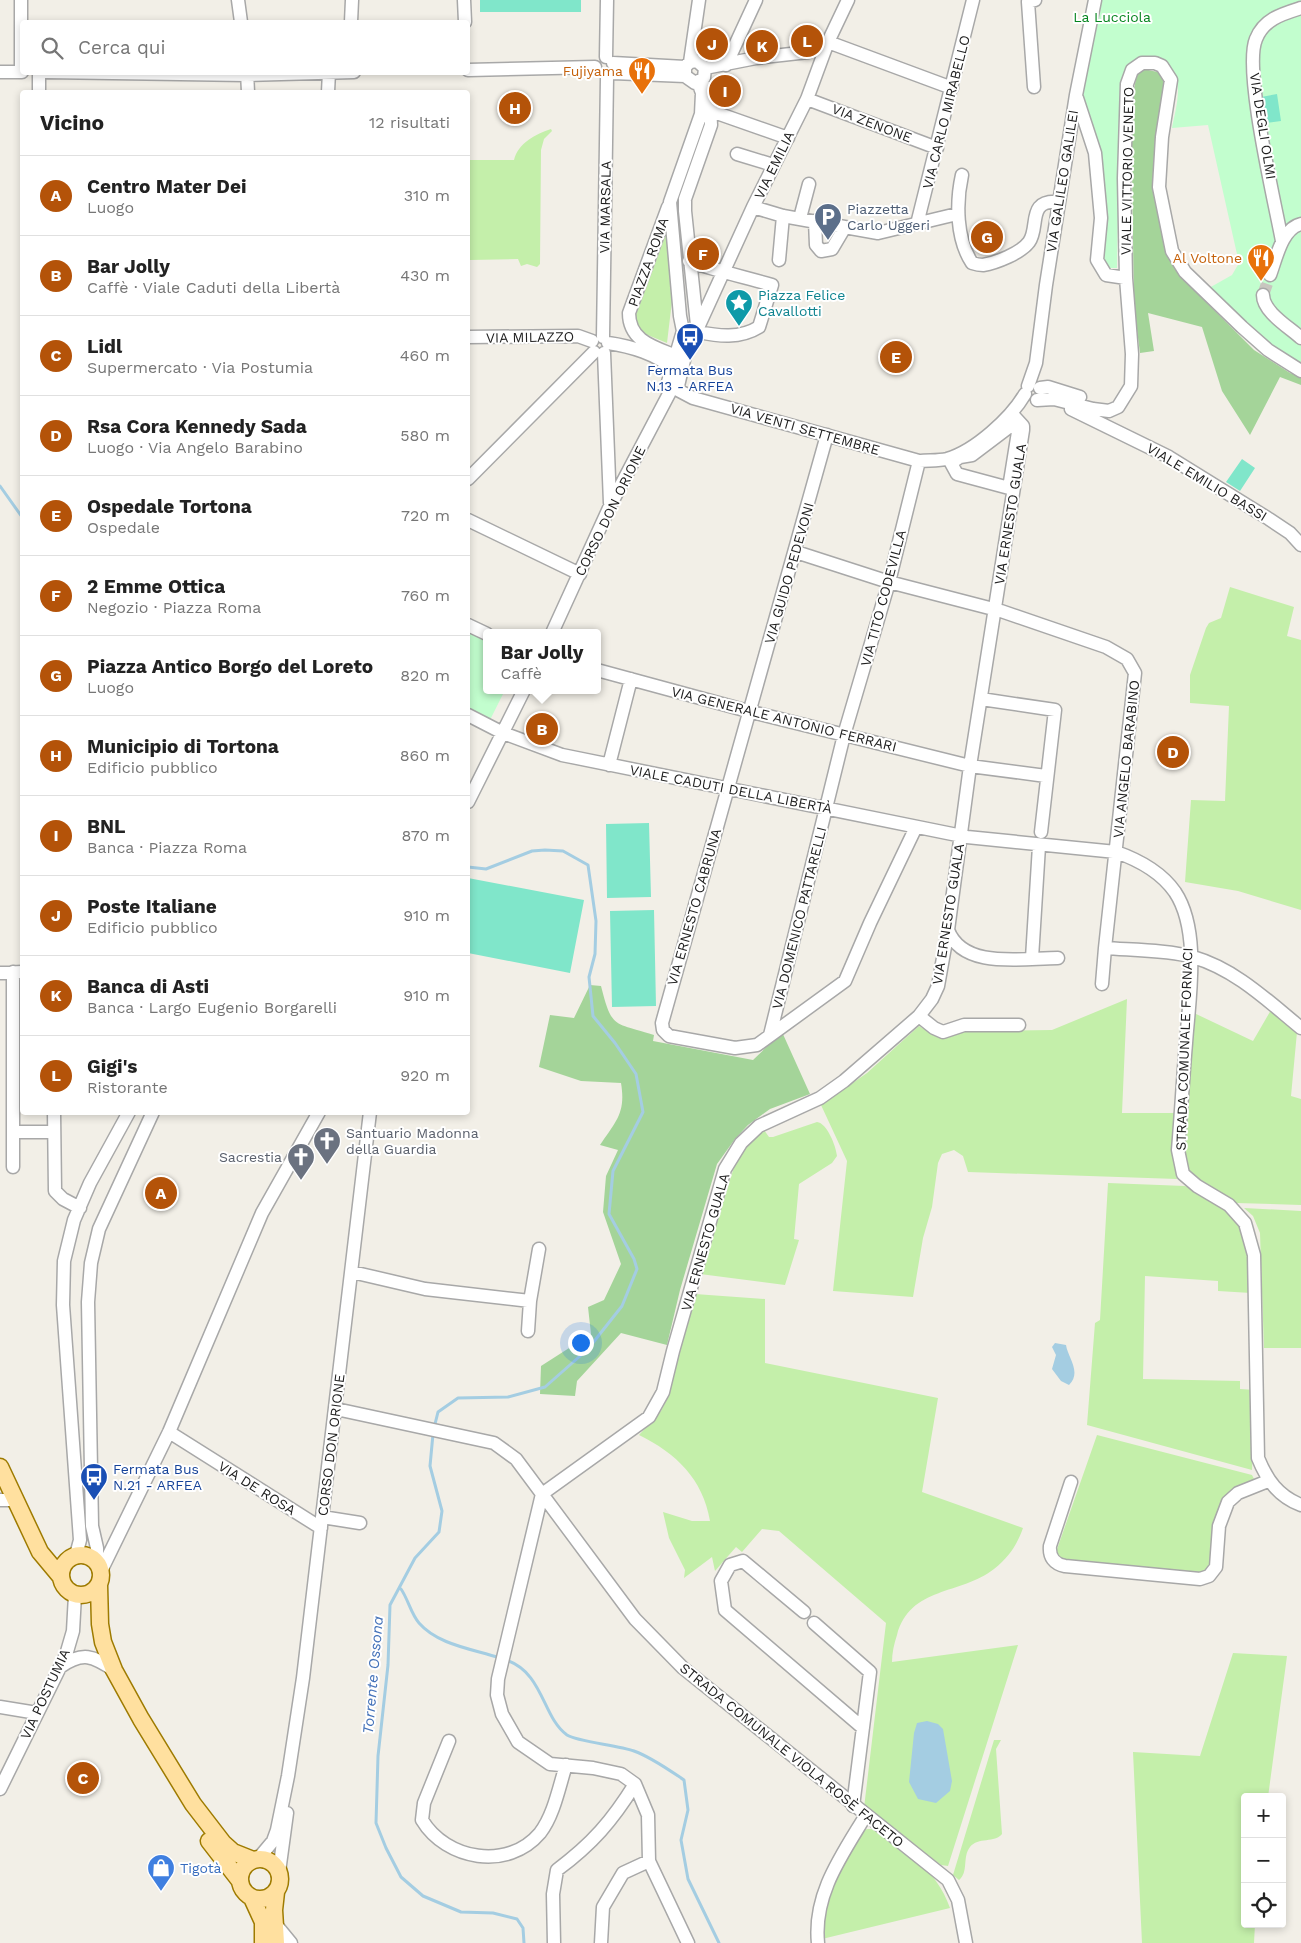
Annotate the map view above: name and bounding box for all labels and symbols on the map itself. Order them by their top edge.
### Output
park label: La Lucciola [1073,9,1151,25]
pin: L [791,22,823,60]
pin: J [696,25,728,63]
pin: K [746,27,778,65]
street label: VIA CARLO MIRABELLO [919,34,973,190]
restaurant icon: Fujiyama [627,56,657,95]
place label: Fujiyama [563,63,623,79]
street label: VIA DEGLI OLMI [1247,71,1279,181]
pin: I [709,72,741,110]
street label: VIALE VITTORIO VENETO [1118,87,1136,255]
pin: H [499,89,531,127]
street label: VIA ZENONE [830,100,914,146]
street label: VIA GALILEO GALILEI [1043,109,1081,253]
street label: VIA EMILIA [751,128,797,202]
street label: VIA MARSALA [596,160,614,254]
place label: Piazzetta Carlo Uggeri [847,201,930,233]
parking icon: Piazzetta Carlo Uggeri [813,202,843,241]
street label: PIAZZA ROMA [624,215,672,309]
pin: G [971,218,1003,256]
pin: F [687,235,719,273]
restaurant icon: Al Voltone [1246,243,1276,282]
place label: Al Voltone [1173,250,1242,266]
place label: Piazza Felice Cavallotti [758,287,845,319]
place icon: Piazza Felice Cavallotti [724,288,754,327]
bus stop icon: Fermata Bus N.13 - ARFEA [675,322,705,361]
street label: VIA MILAZZO [486,328,574,346]
pin: E [880,338,912,376]
place label: Fermata Bus N.13 - ARFEA [646,362,734,394]
street label: VIA VENTI SETTEMBRE [728,400,882,458]
street label: VIALE EMILIO BASSI [1144,440,1270,524]
street label: VIA ERNESTO GUALA [991,442,1029,586]
street label: CORSO DON ORIONE [572,443,649,579]
street label: VIA GUIDO PEDEVONI [761,500,817,646]
street label: VIA TITO CODEVILLA [857,528,909,668]
street label: VIA ANGELO BARABINO [1110,679,1142,839]
street label: VIA GENERALE ANTONIO FERRARI [670,683,898,755]
pin: B [526,710,558,748]
pin: D [1157,733,1189,771]
street label: VIALE CADUTI DELLA LIBERTÀ [628,761,834,817]
street label: VIA DOMENICO PATTARELLI [769,825,829,1011]
street label: VIA ERNESTO CABRUNA [664,827,724,987]
street label: VIA ERNESTO GUALA [929,842,967,986]
street label: STRADA COMUNALE FORNACI [1172,947,1196,1151]
place label: Santuario Madonna della Guardia [346,1125,479,1157]
church icon: Santuario Madonna della Guardia [312,1126,342,1165]
church icon: Sacrestia [286,1142,316,1181]
place label: Sacrestia [219,1149,282,1165]
street label: VIA ERNESTO GUALA [678,1171,732,1313]
pin: A [145,1174,177,1212]
your location [568,1330,594,1356]
street label: CORSO DON ORIONE [314,1373,348,1517]
street label: VIA DE ROSA [215,1458,299,1518]
place label: Fermata Bus N.21 - ARFEA [113,1461,202,1493]
bus stop icon: Fermata Bus N.21 - ARFEA [79,1462,109,1501]
water label: Torrente Ossona [359,1615,387,1735]
street label: VIA POSTUMIA [17,1646,73,1742]
street label: STRADA COMUNALE VIOLA ROSÈ FACETO [677,1660,907,1850]
pin: C [67,1759,99,1797]
shop icon: Tigotà [146,1853,176,1892]
place label: Tigotà [180,1860,222,1876]

